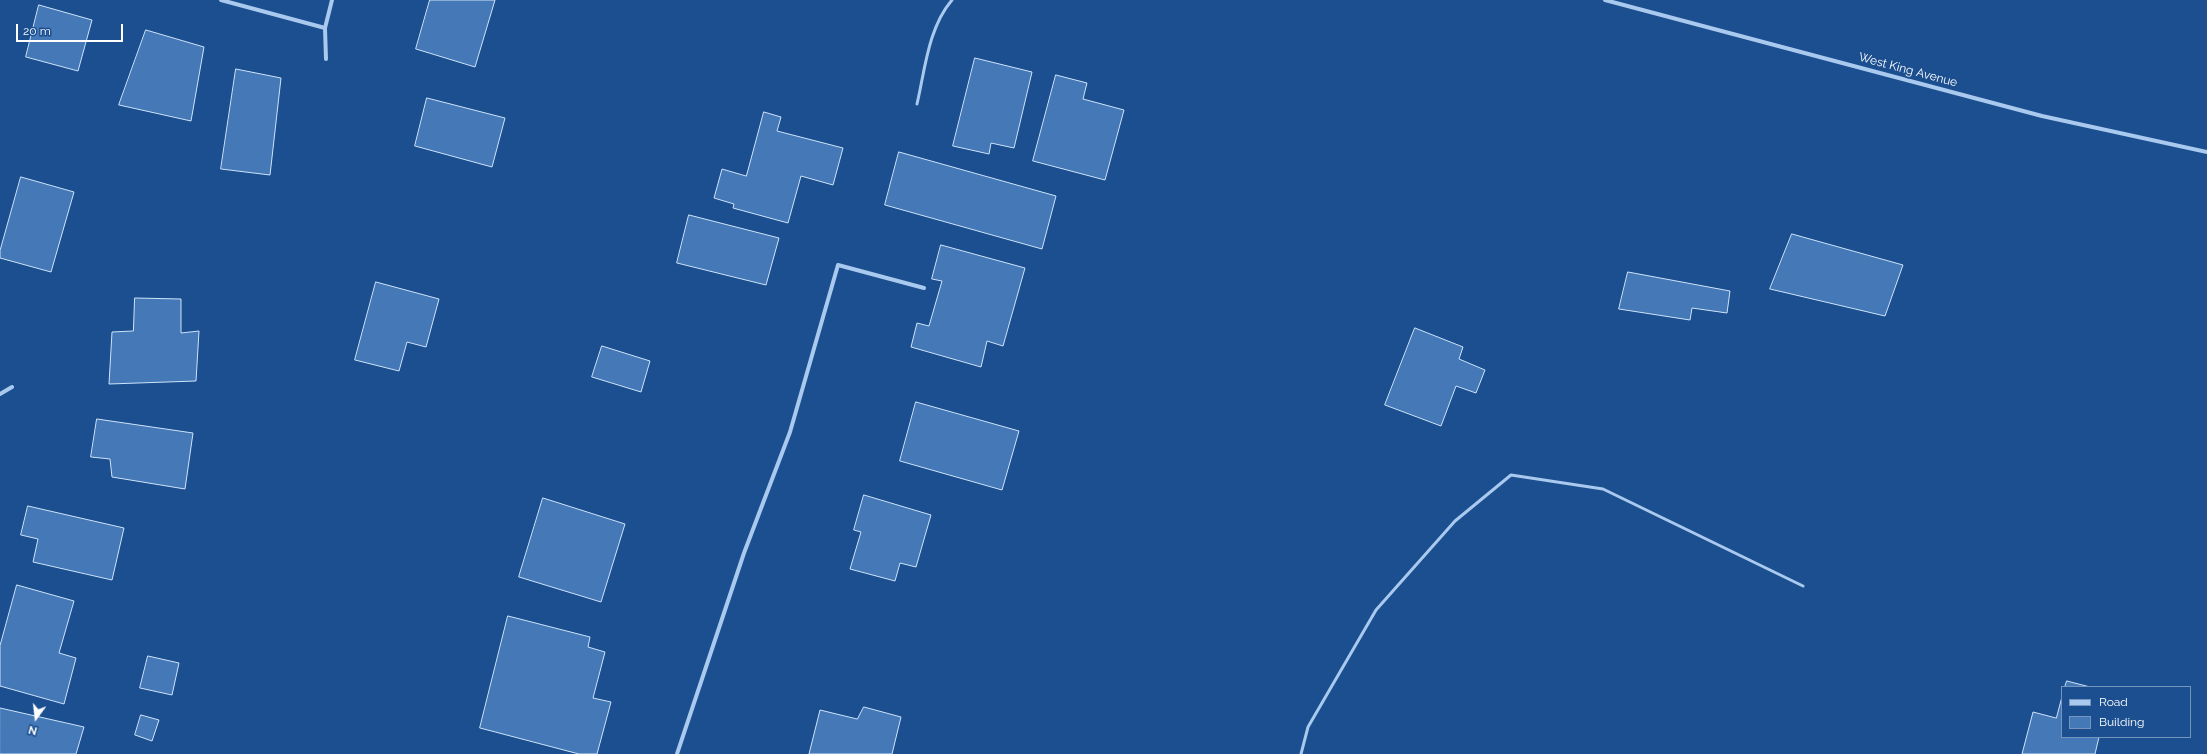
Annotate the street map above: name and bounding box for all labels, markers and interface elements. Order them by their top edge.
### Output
scale bar [18,16,125,42]
text: 20 m [23,24,51,38]
street label: West King Avenue [1857,50,1959,90]
legend [2061,686,2191,738]
text: Road [2099,695,2128,709]
north arrow [16,698,56,738]
text: Building [2099,715,2145,729]
text: N [27,723,39,737]

